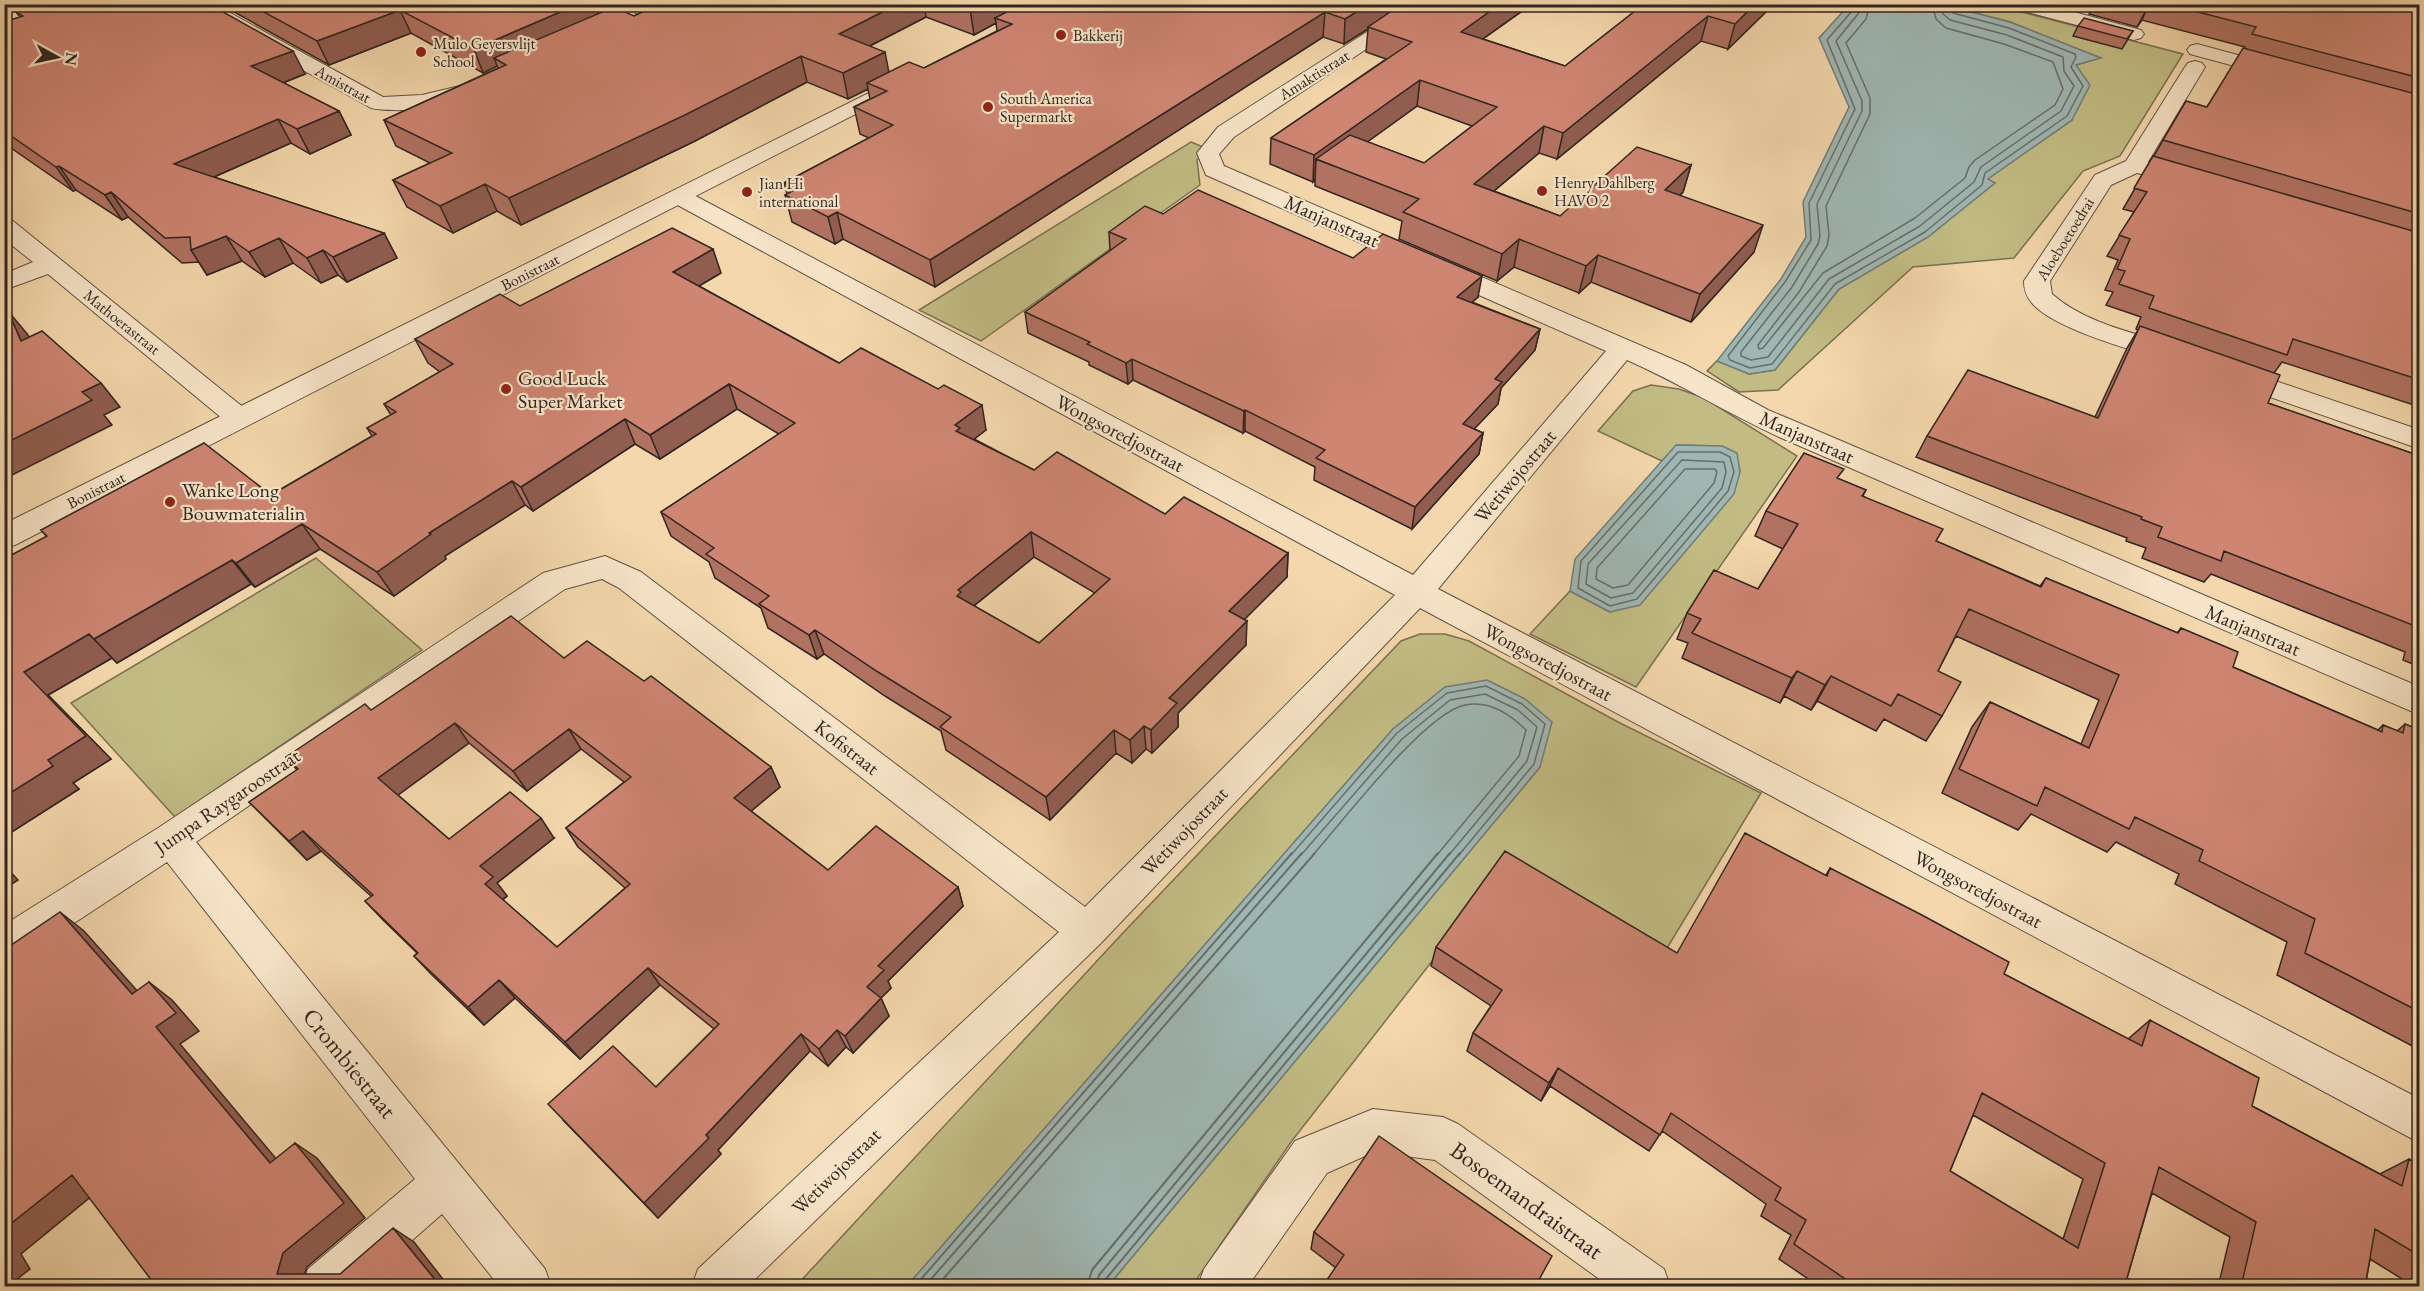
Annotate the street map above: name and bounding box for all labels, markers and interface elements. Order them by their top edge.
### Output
place label: Bakkerij [1073,25,1123,46]
north arrow [27,27,87,87]
marker: Bakkerij [1054,28,1068,42]
place label: Mulo Geyersvlijt School [433,33,535,72]
marker: Mulo Geyersvlijt School [414,45,428,59]
street label: Amaktistraat [1274,45,1353,106]
text: N [60,51,83,67]
street label: Amistraat [310,60,375,108]
place label: South America Supermarkt [1000,88,1093,127]
marker: South America Supermarkt [981,100,995,114]
place label: Henry Dahlberg HAVO 2 [1554,172,1656,211]
place label: Jian Hi international [757,173,839,212]
marker: Henry Dahlberg HAVO 2 [1535,184,1549,198]
marker: Jian Hi international [740,185,754,199]
street label: Manjanstraat [1281,189,1384,254]
street label: Aloeboetoedrai [2031,193,2099,285]
street label: Bonistraat [497,248,563,296]
street label: Mathoerastraat [79,285,165,359]
place label: Good Luck Super Market [518,365,623,414]
marker: Good Luck Super Market [499,382,513,396]
street label: Wongsoredjostraat [1051,388,1190,478]
street label: Manjanstraat [1756,405,1859,470]
street label: Wetiwojostraat [1468,423,1562,528]
street label: Bonistraat [63,466,129,514]
place label: Wanke Long Bouwmaterialin [182,477,306,526]
marker: Wanke Long Bouwmaterialin [163,495,177,509]
street label: Manjanstraat [2201,598,2305,662]
street label: Wongsoredjostraat [1479,617,1618,707]
street label: Kofistraat [809,714,885,781]
street label: Jumpa Raygaroostraat [147,742,306,861]
street label: Wetiwojostraat [1135,780,1234,881]
street label: Wongsoredjostraat [1909,844,2048,934]
street label: Crombiestraat [296,1001,404,1125]
street label: Wetiwojostraat [786,1121,887,1220]
street label: Bosoemandraistraat [1444,1134,1610,1266]

